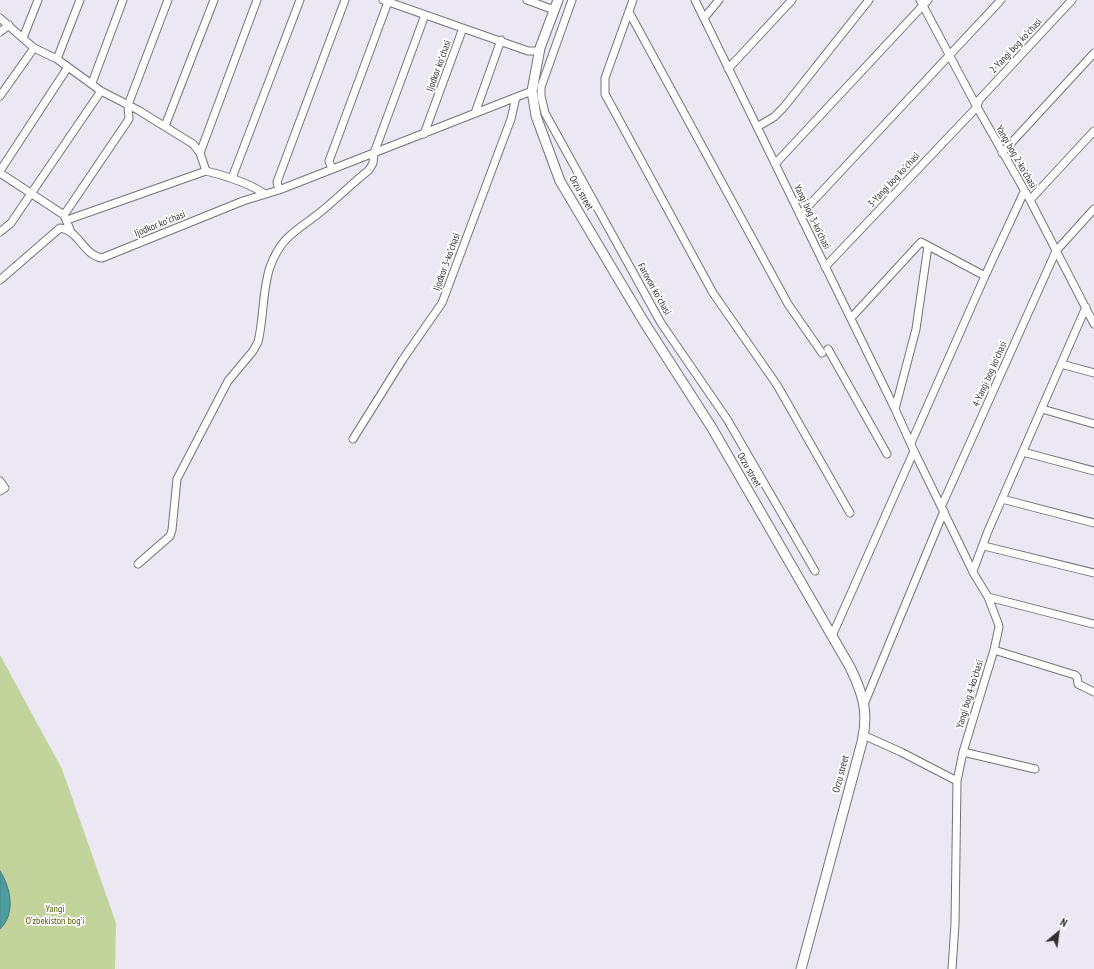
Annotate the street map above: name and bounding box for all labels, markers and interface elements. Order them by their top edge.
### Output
street label: 2-Yangi bog koʼchasi [988,16,1044,76]
street label: Ijodkor koʻchasi [424,39,454,93]
street label: Yangi bog 2-koʼchasi [993,123,1039,191]
street label: 3-Yangi bog koʼchasi [866,150,922,210]
street label: Orzu street [566,174,596,212]
street label: Yangi bog 3-koʼchasi [791,183,833,251]
street label: Ijodkor koʻchasi [133,208,187,240]
street label: Ijodkor 3-koʼchasi [431,231,463,293]
street label: Farovon koʻchasi [635,261,673,317]
street label: 4-Yangi bog koʼchasi [970,339,1010,409]
street label: Orzu street [734,451,764,489]
street label: Yangi bog 4-koʼchasi [954,658,986,730]
street label: Orzu street [830,754,852,794]
park label: Yangi O'zbekiston bog'i [26,903,84,926]
north arrow [1038,913,1078,953]
text: N [1058,915,1070,930]

